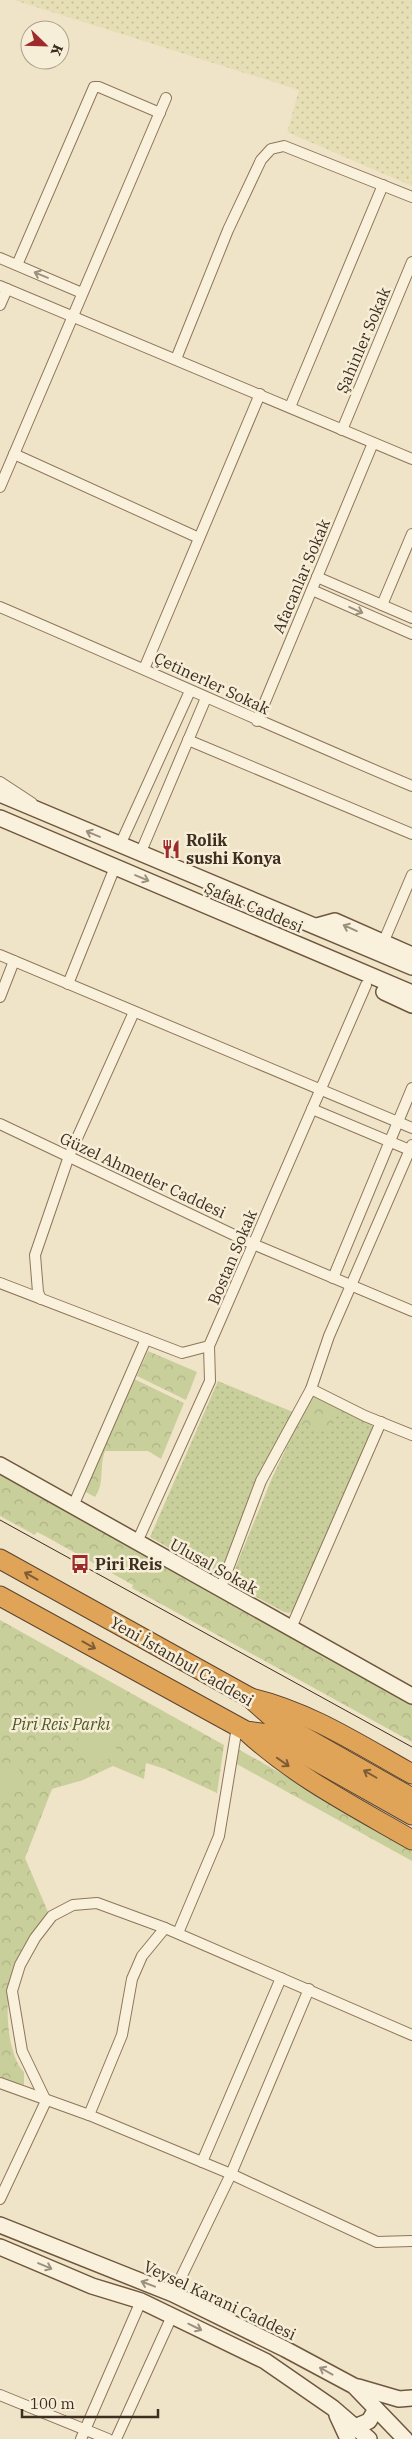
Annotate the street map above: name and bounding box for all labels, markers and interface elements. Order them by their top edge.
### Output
north arrow [20,20,70,70]
text: K [46,42,67,59]
one-way arrow [34,270,49,280]
street label: Şahinler Sokak [332,283,395,396]
street label: Afacanlar Sokak [268,515,334,636]
one-way arrow [348,605,363,615]
street label: Çetinerler Sokak [151,647,274,719]
one-way arrow [86,829,101,839]
place label: Rolik sushi Konya [186,830,282,868]
restaurant icon: Rolik sushi Konya [160,838,182,860]
one-way arrow [133,874,149,883]
street label: Şafak Caddesi [202,877,306,937]
one-way arrow [343,923,358,932]
street label: Güzel Ahmetler Caddesi [57,1128,229,1222]
street label: Bostan Sokak [203,1206,261,1308]
street label: Ulusal Sokak [167,1534,262,1599]
bus stop icon: Piri Reis [69,1553,91,1575]
place label: Piri Reis [95,1554,162,1574]
one-way arrow [24,1570,38,1580]
street label: Yeni İstanbul Caddesi [107,1612,257,1710]
one-way arrow [82,1640,97,1650]
park label: Piri Reis Parkı [11,1714,110,1734]
one-way arrow [276,1757,290,1767]
one-way arrow [362,1769,377,1779]
street label: Veysel Karani Caddesi [141,2256,299,2344]
one-way arrow [37,2261,52,2271]
one-way arrow [141,2279,157,2288]
one-way arrow [187,2323,202,2332]
one-way arrow [318,2366,333,2376]
scale bar [22,2386,159,2418]
text: 100 m [30,2394,75,2413]

